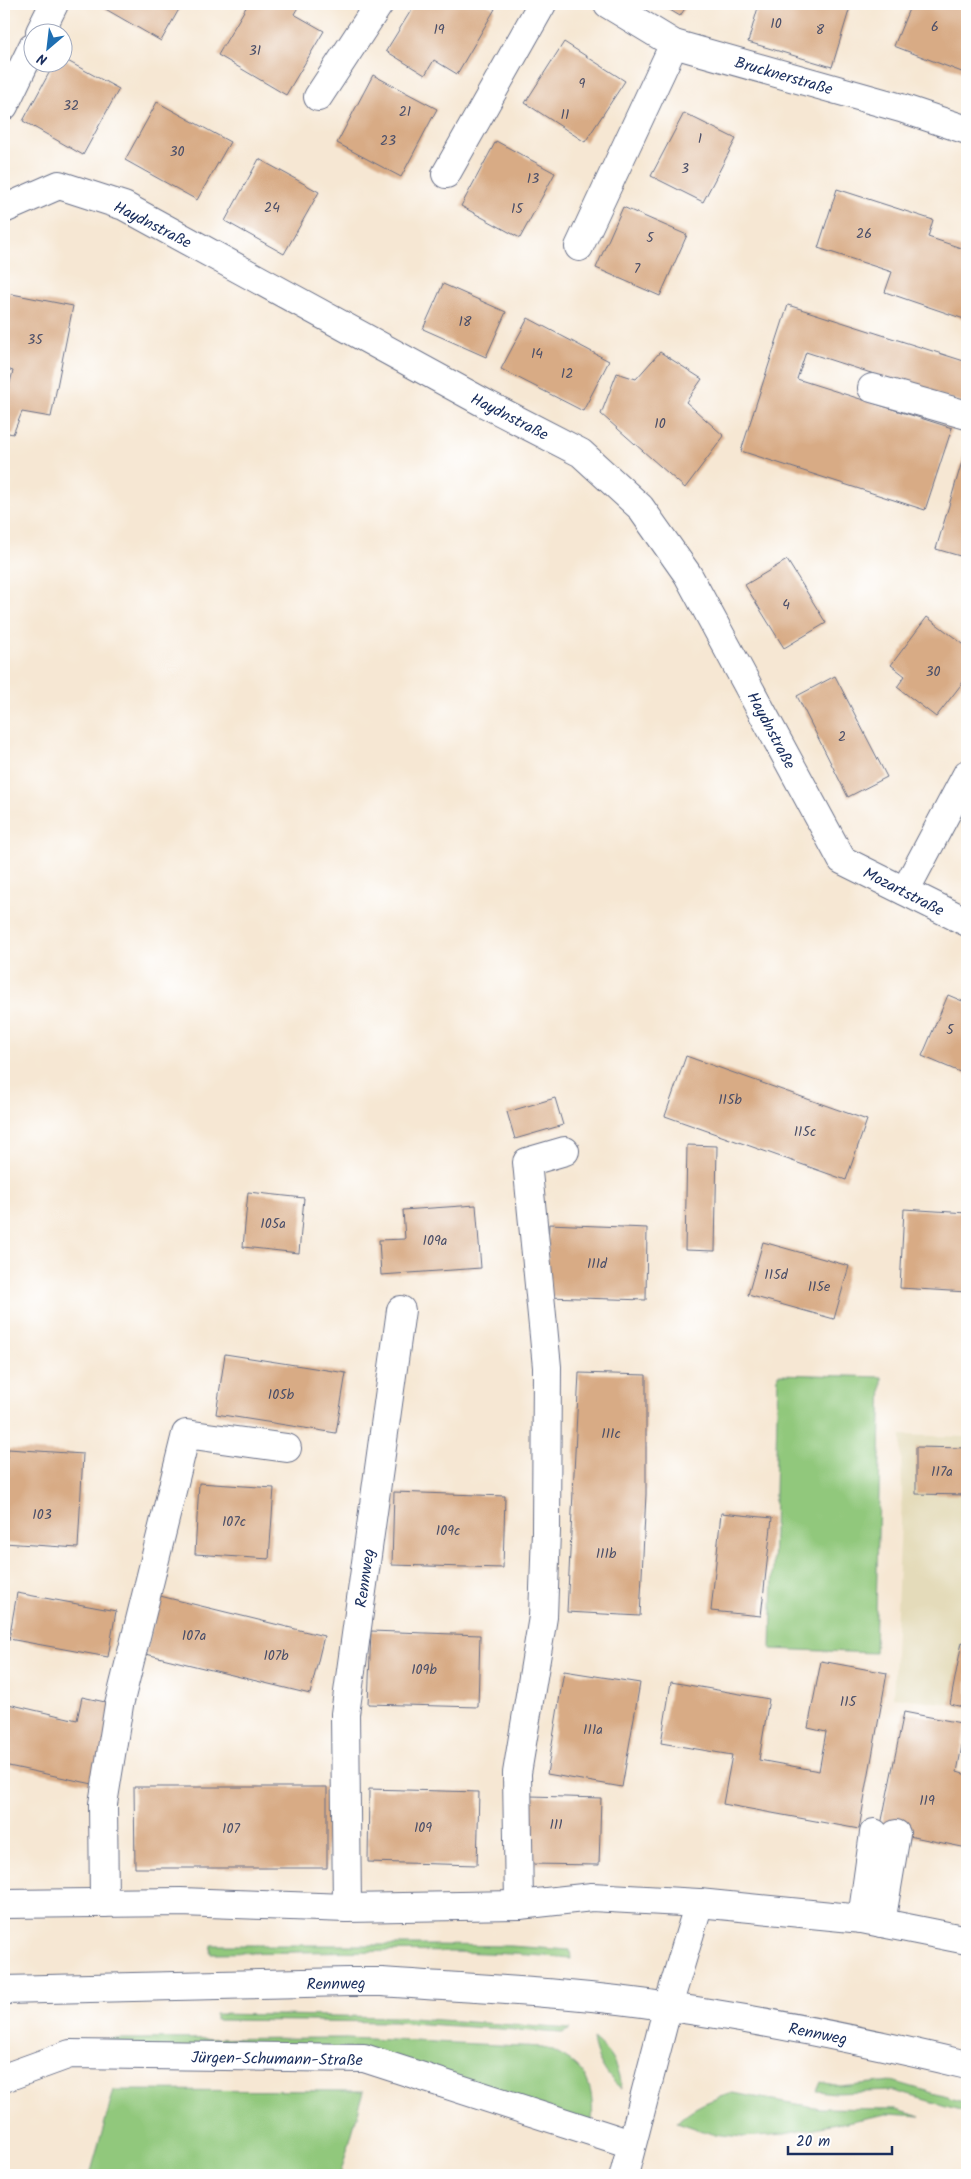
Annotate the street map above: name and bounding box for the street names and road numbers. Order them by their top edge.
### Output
street label: Brucknerstraße [731,50,836,102]
street label: Haydnstraße [109,195,196,256]
street label: Haydnstraße [466,387,553,448]
street label: Haydnstraße [740,687,802,774]
street label: Mozartstraße [858,861,948,924]
street label: Rennweg [349,1547,382,1609]
street label: Rennweg [306,1971,366,1998]
street label: Rennweg [786,2017,849,2052]
street label: Jürgen-Schumann-Straße [191,2046,363,2073]

